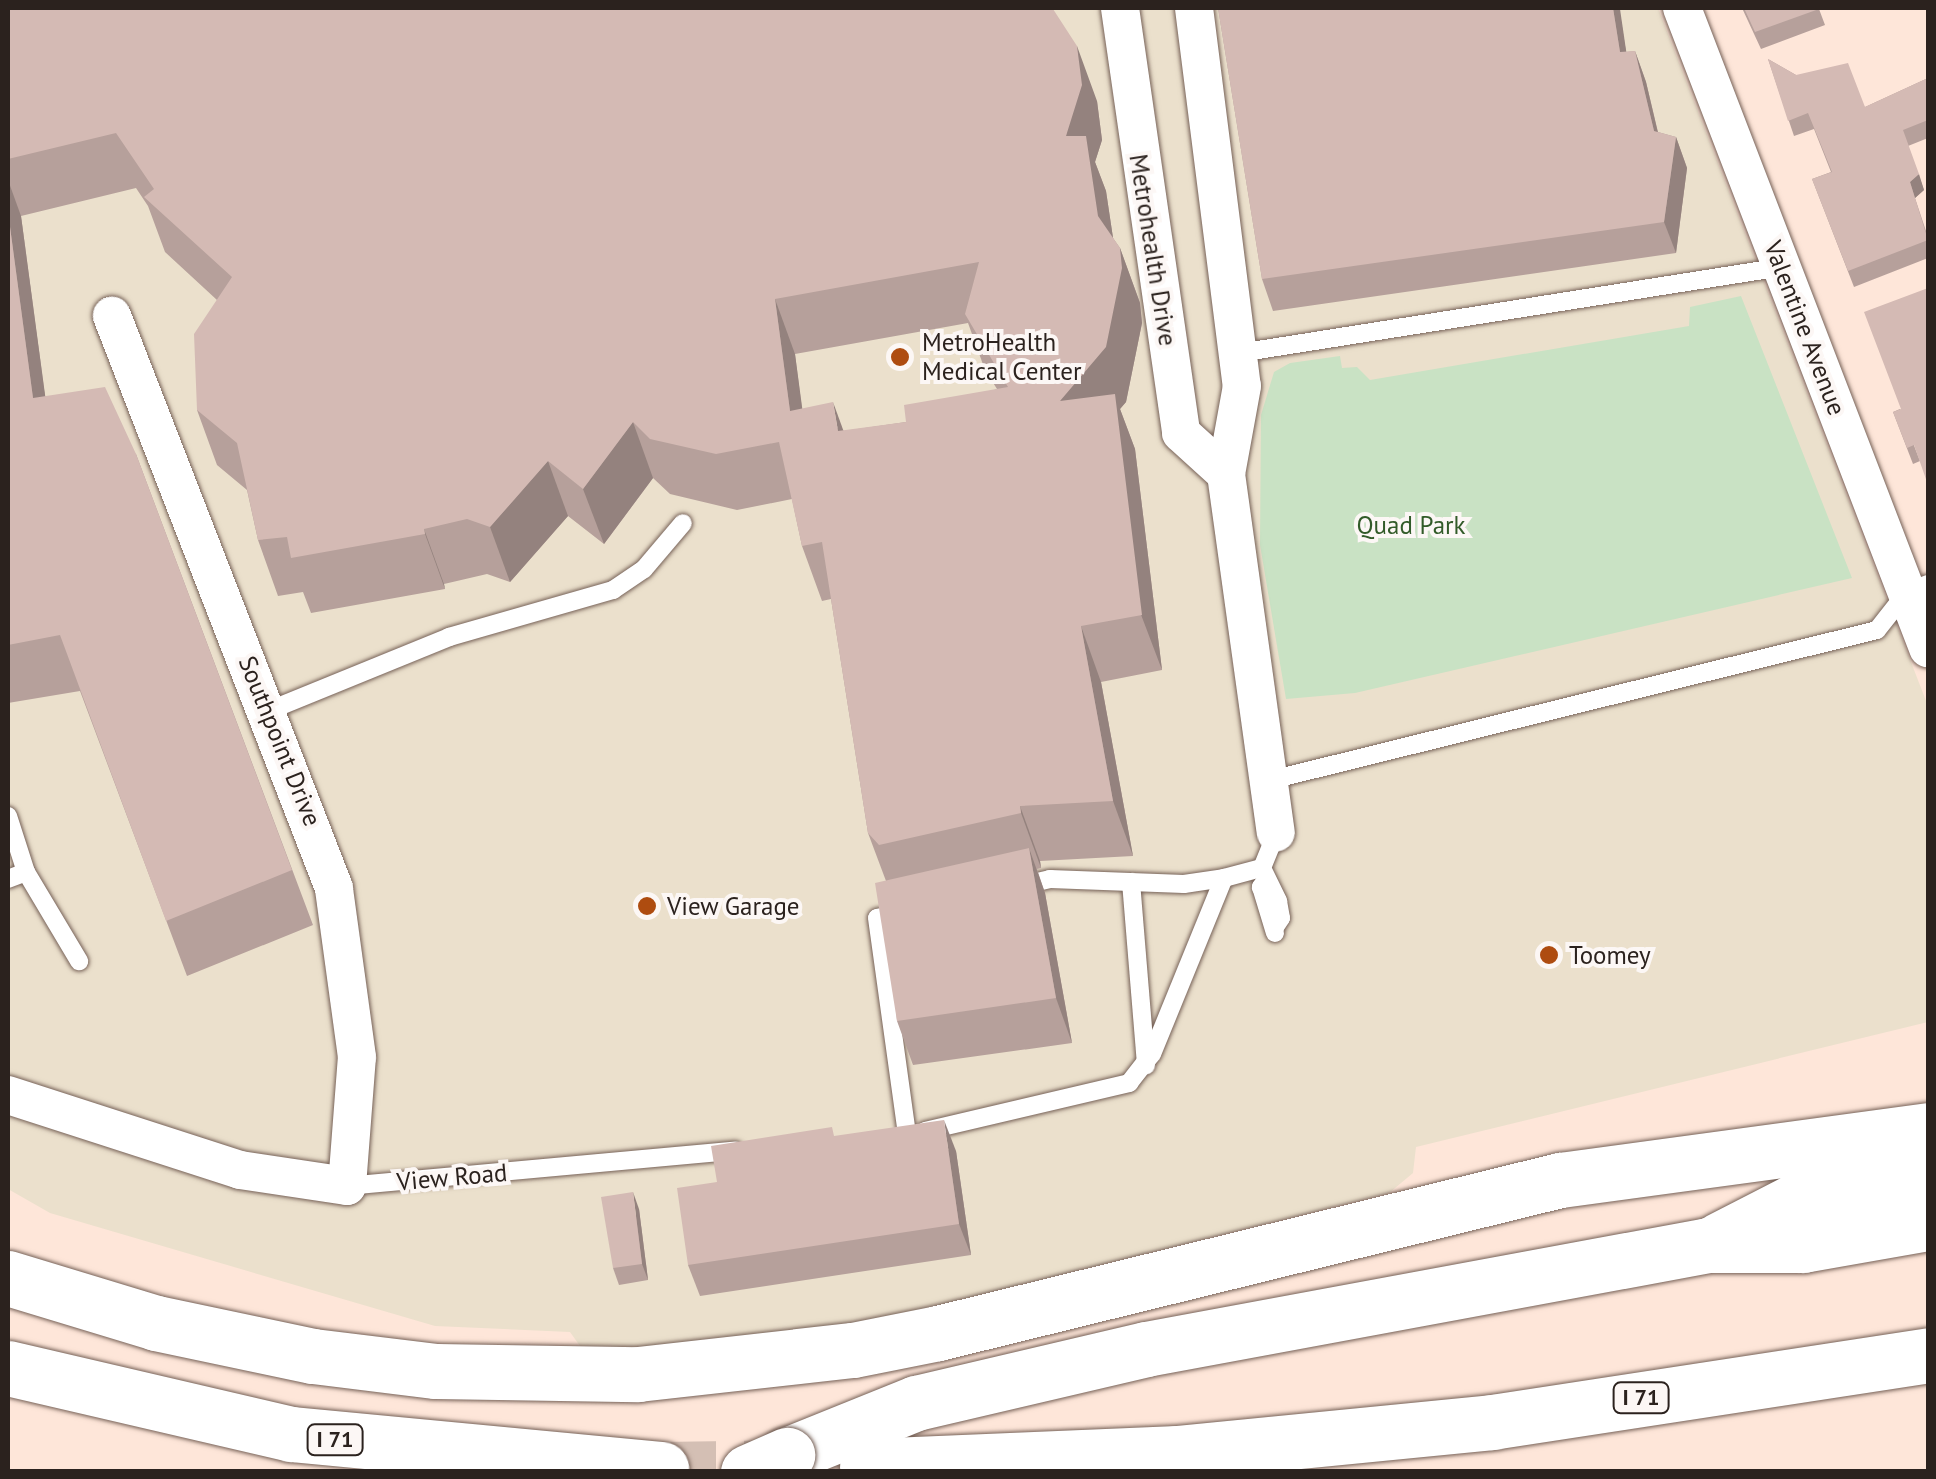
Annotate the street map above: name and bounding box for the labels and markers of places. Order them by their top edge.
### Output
place label: MetroHealth Medical Center [922,328,1081,387]
marker: MetroHealth Medical Center [887,344,913,370]
place label: View Garage [667,891,800,921]
marker: View Garage [636,895,658,917]
place label: Toomey [1569,940,1651,970]
marker: Toomey [1538,944,1560,966]

